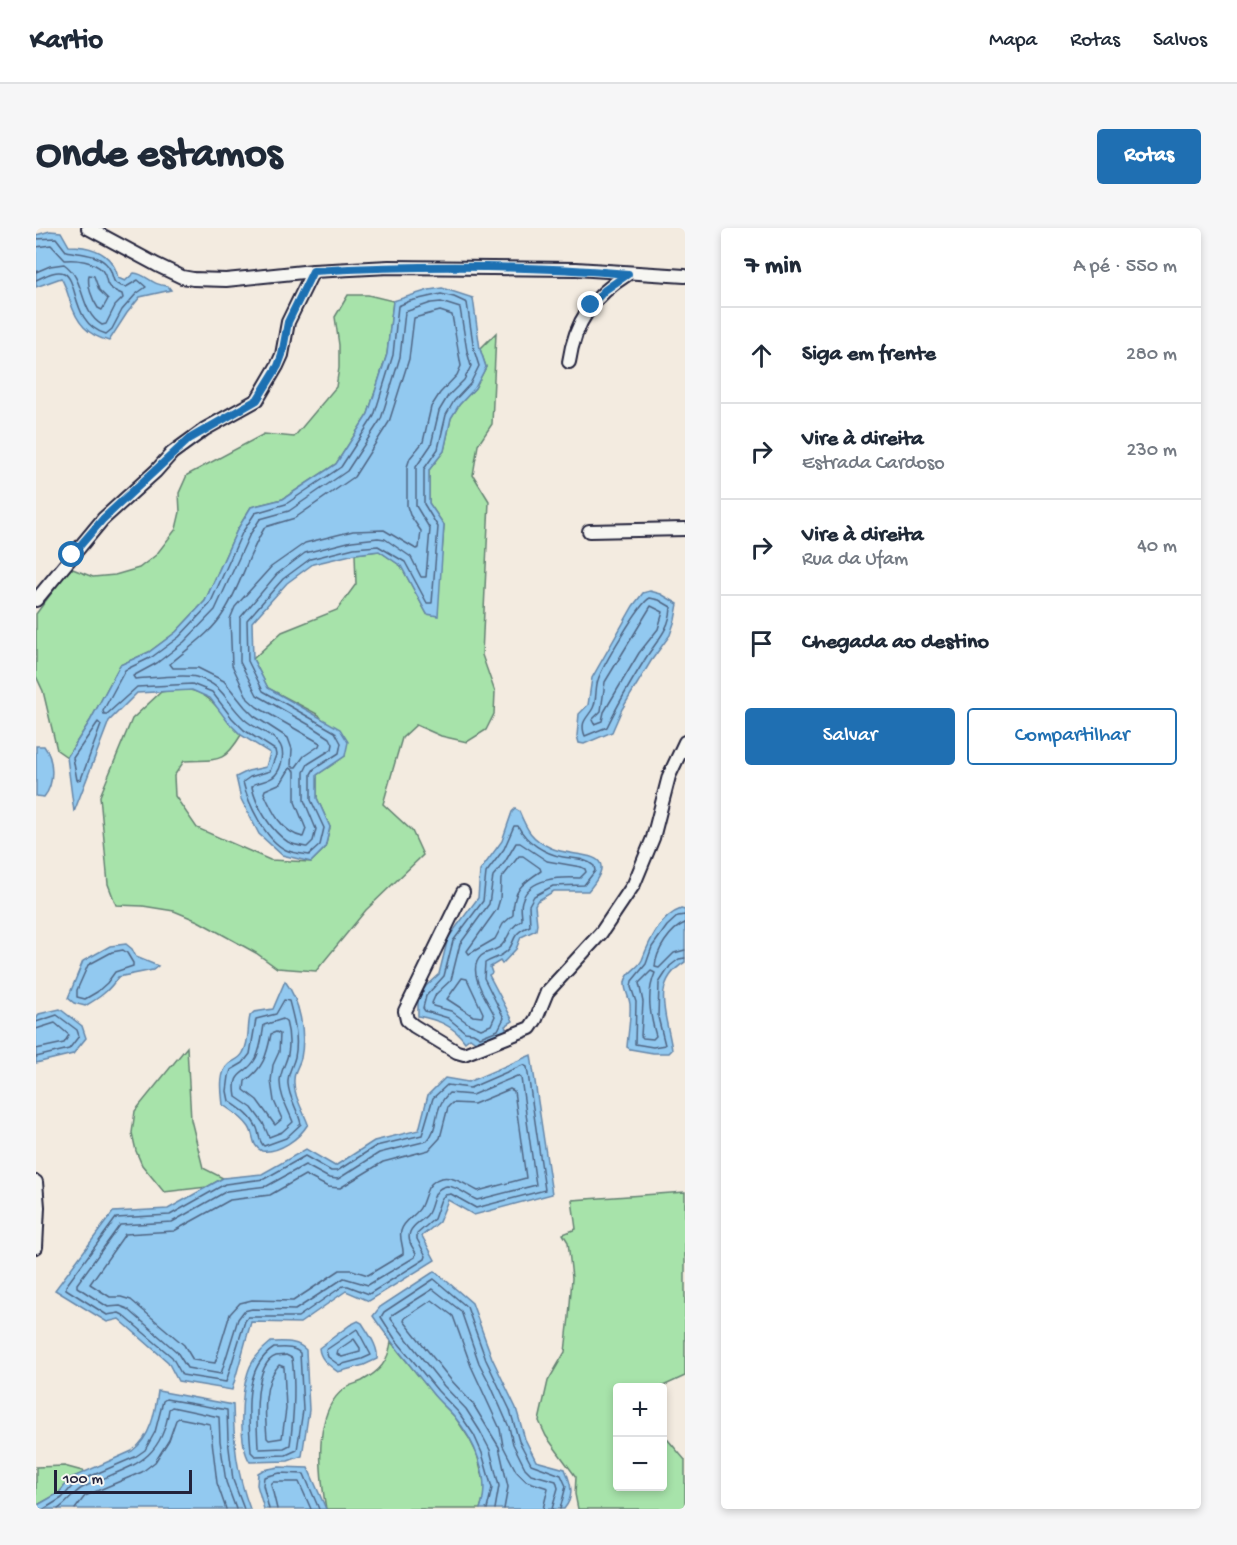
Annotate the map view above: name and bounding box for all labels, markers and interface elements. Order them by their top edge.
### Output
text: Kartio [30,25,103,58]
text: Mapa [989,29,1037,54]
text: Rotas [1070,29,1120,54]
text: Salvos [1153,29,1207,54]
button: Rotas [1097,129,1201,184]
text: Onde estamos [36,132,282,181]
text: 7 min [745,252,801,283]
text: A pé · 550 m [1073,256,1177,279]
route end [577,291,603,317]
icon: ahead [745,339,778,372]
text: Siga em frente [802,342,936,368]
text: 280 m [1126,344,1177,367]
text: Vire à direita [802,427,924,453]
icon: right [745,435,778,468]
text: 230 m [1127,440,1177,463]
text: Estrada Cardoso [802,453,945,476]
text: Vire à direita [802,523,924,549]
icon: right [745,531,778,564]
text: 40 m [1137,536,1177,559]
route start [58,541,84,567]
text: Rua da Ufam [802,549,908,572]
icon: arrive [745,627,778,660]
text: Chegada ao destino [802,630,989,656]
button: Salvar [745,708,955,765]
button: Compartilhar [967,708,1177,765]
map controls [613,1383,667,1491]
button: + [613,1383,667,1437]
button: − [613,1437,667,1491]
scale bar [54,1467,192,1494]
text: 100 m [63,1471,103,1490]

